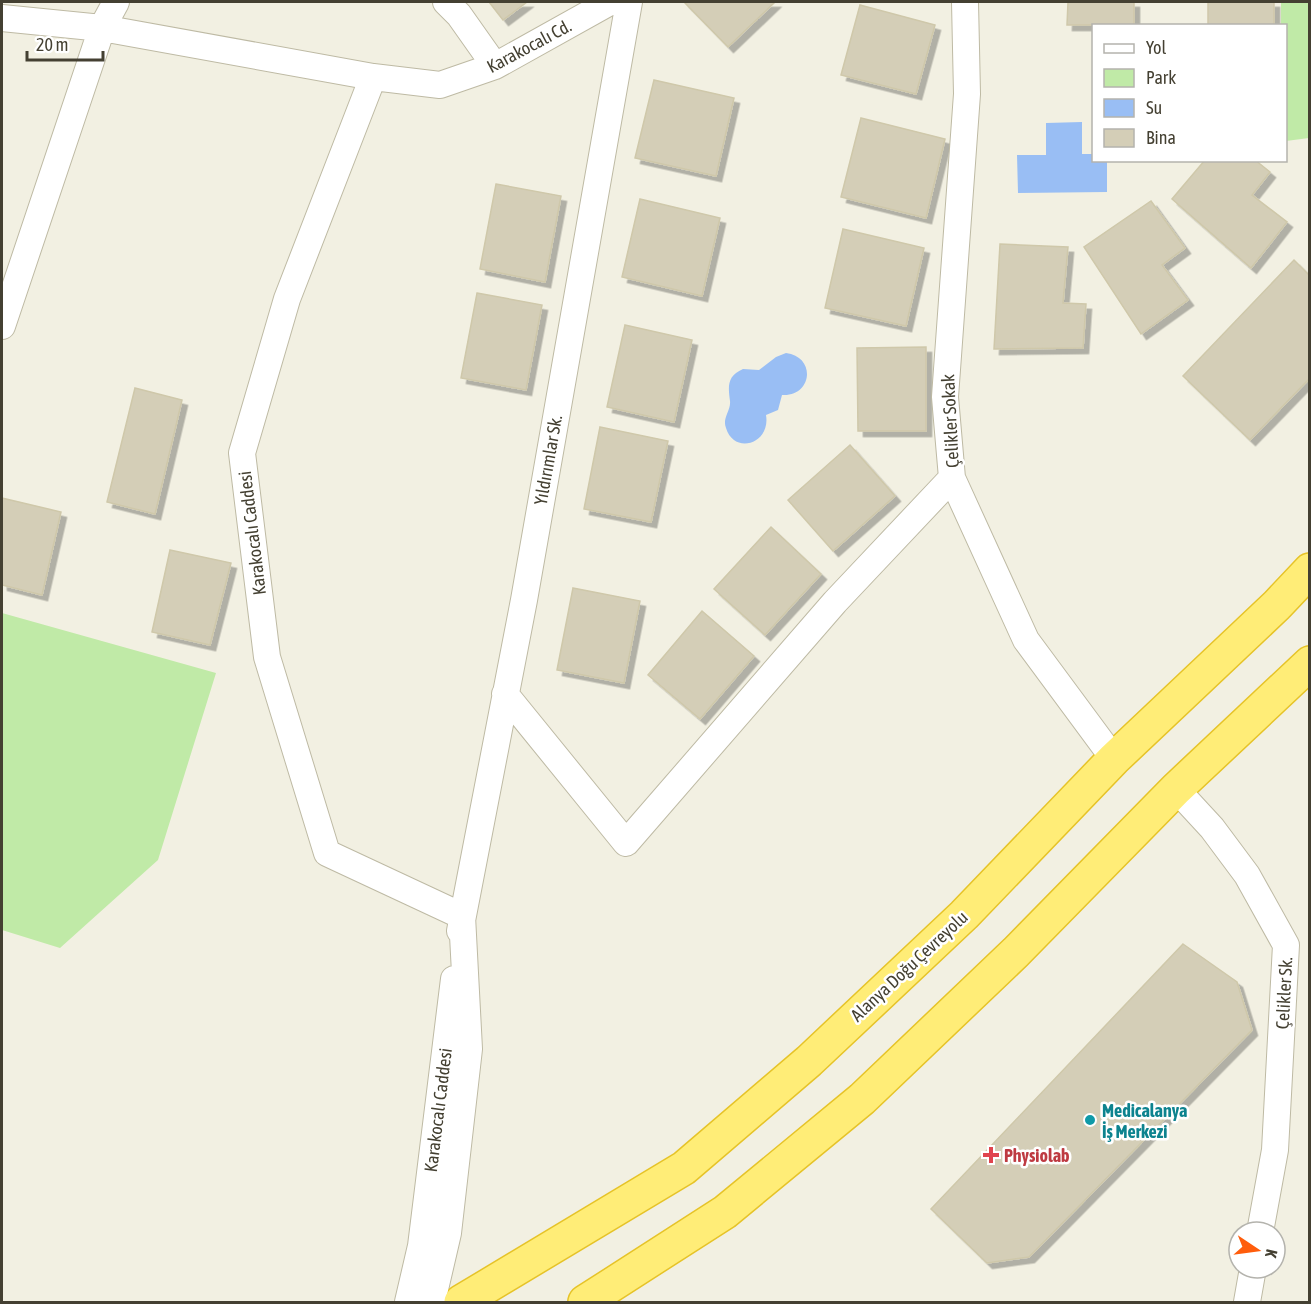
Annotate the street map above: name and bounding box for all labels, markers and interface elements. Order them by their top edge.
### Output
street label: Karakocalı Cd. [483,15,575,77]
scale bar [27,24,104,62]
legend [1092,24,1287,162]
text: 20 m [36,34,68,55]
text: Yol [1146,37,1166,58]
text: Park [1146,67,1176,88]
text: Su [1146,97,1162,118]
text: Bina [1146,127,1176,148]
street label: Çelikler Sokak [937,374,963,468]
street label: Yıldırımlar Sk. [530,413,566,507]
street label: Karakocalı Caddesi [234,470,270,596]
street label: Alanya Doğu Çevreyolu [846,906,972,1026]
street label: Çelikler Sk. [1272,956,1296,1030]
street label: Karakocalı Caddesi [420,1047,456,1173]
place label: Medicalanya İş Merkezi [1102,1100,1187,1142]
marker: Medicalanya İş Merkezi [1083,1113,1097,1127]
place label: Physiolab [1004,1145,1070,1166]
marker: Physiolab [982,1146,1000,1164]
north arrow [1227,1220,1287,1280]
text: K [1262,1248,1281,1259]

